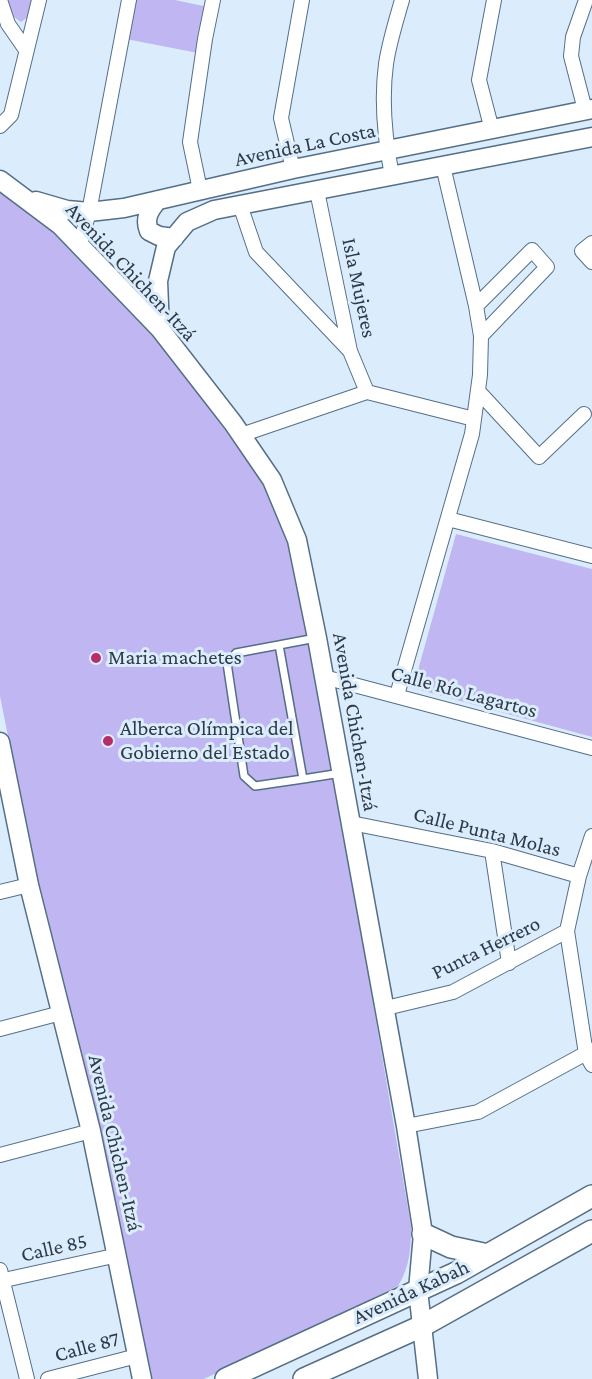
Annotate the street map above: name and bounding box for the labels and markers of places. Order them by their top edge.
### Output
place label: Maria machetes [108,645,242,671]
marker: Maria machetes [89,651,103,665]
place label: Alberca Olímpica del Gobierno del Estado [120,716,293,766]
marker: Alberca Olímpica del Gobierno del Estado [101,734,115,748]

